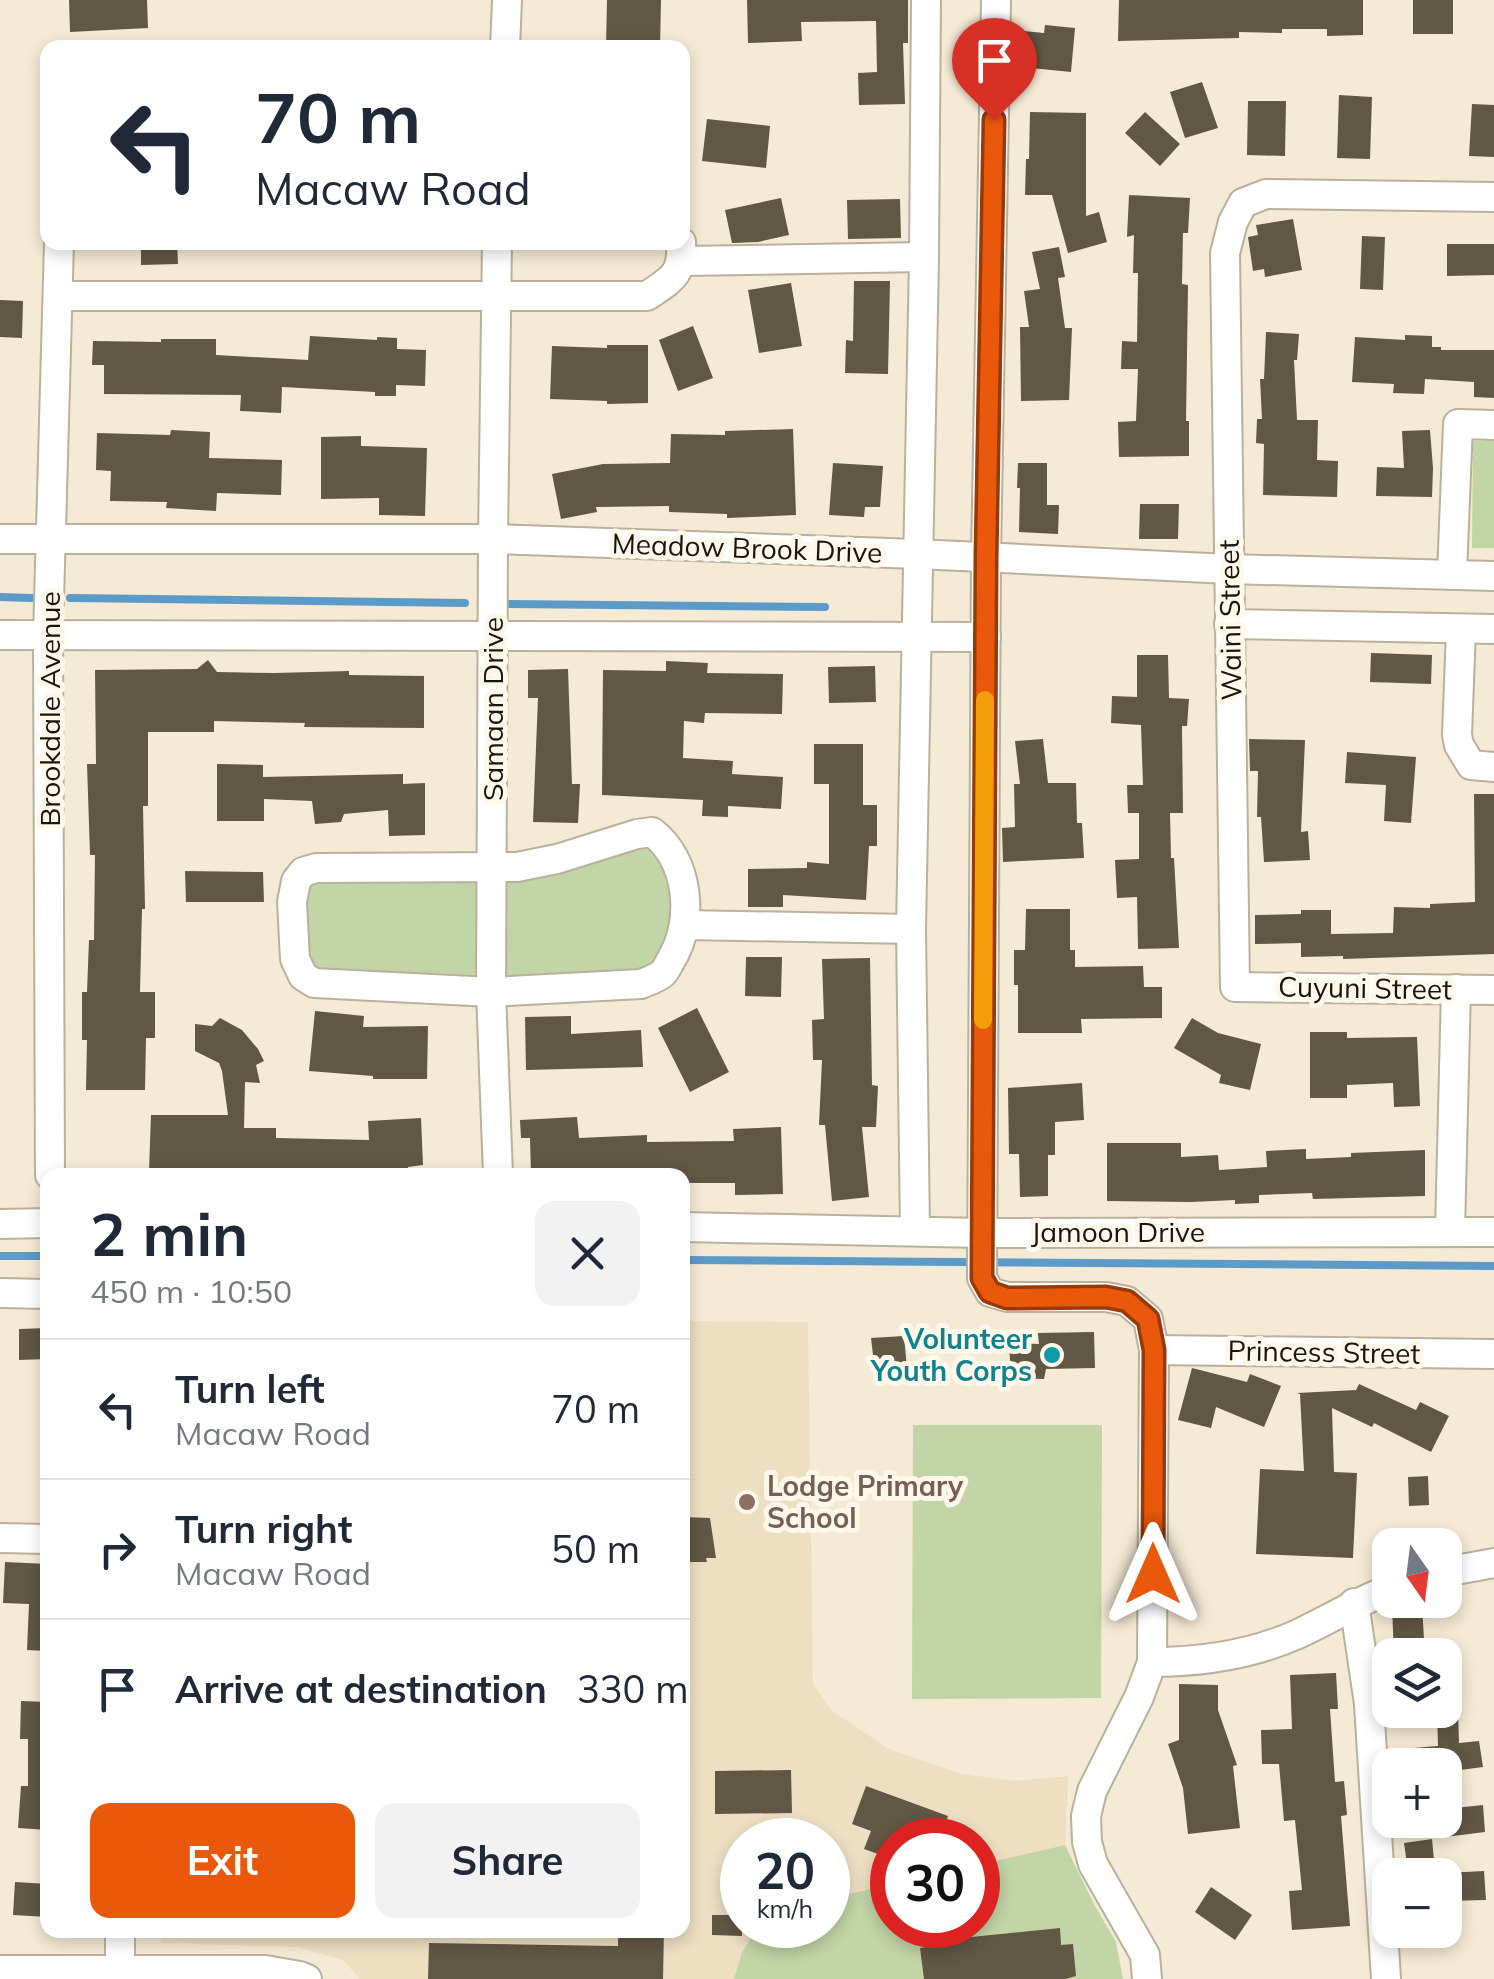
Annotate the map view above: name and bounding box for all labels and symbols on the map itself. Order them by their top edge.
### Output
pin [952,18,1037,121]
street label: Meadow Brook Drive [611,525,883,570]
street label: Waini Street [1211,539,1248,701]
street label: Brookdale Avenue [32,591,67,827]
street label: Samaan Drive [475,617,510,801]
street label: Cuyuni Street [1278,968,1452,1007]
street label: Jamoon Drive [1031,1214,1205,1249]
place label: Volunteer Youth Corps [870,1321,1032,1388]
street label: Princess Street [1227,1332,1421,1371]
marker: Volunteer Youth Corps [1041,1344,1063,1366]
place label: Lodge Primary School [767,1468,964,1535]
marker: Lodge Primary School [736,1491,758,1513]
position arrow [1101,1522,1205,1626]
north arrow [1372,1528,1462,1618]
speed limit sign: 30 [870,1818,1000,1948]

